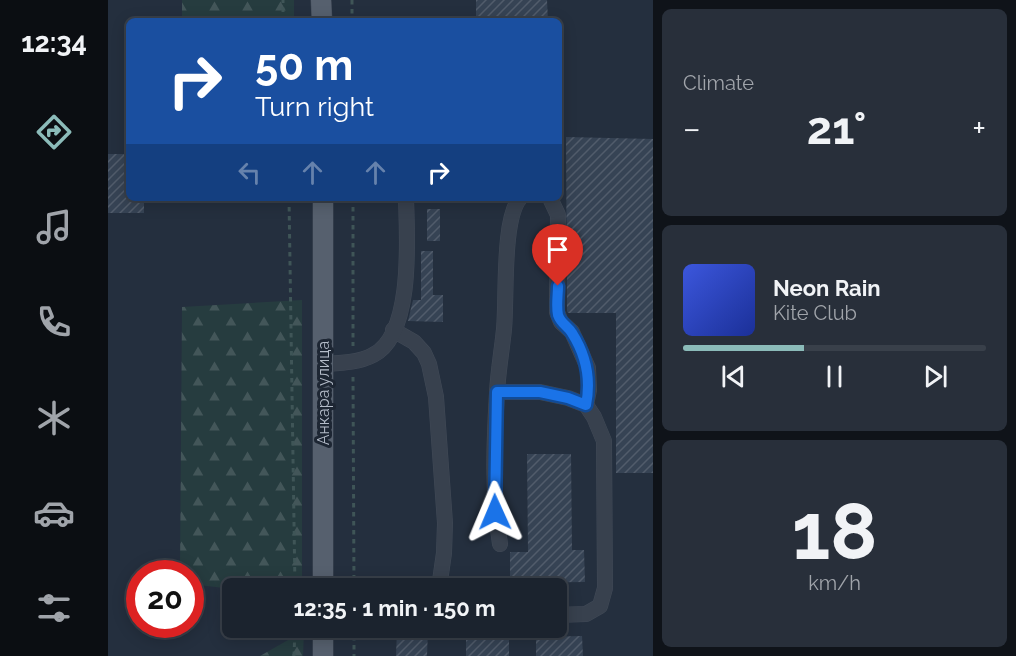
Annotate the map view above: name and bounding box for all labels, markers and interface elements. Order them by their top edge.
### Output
text: 12:34 [21,27,87,58]
text: 50 m [255,41,353,90]
icon: right [156,42,234,120]
text: Climate [683,71,754,95]
text: Turn right [255,91,374,122]
text: 21° [807,102,866,155]
text: − [683,109,701,148]
text: + [972,109,986,148]
icon: directions [33,111,75,153]
icon: left [233,156,266,189]
icon: ahead [296,156,329,189]
icon: ahead [359,156,392,189]
icon: right [422,156,455,189]
icon: music [33,206,75,248]
pin [532,224,583,286]
icon: arrive [541,233,574,266]
text: Neon Rain [773,275,881,301]
icon: phone [33,301,75,343]
text: Kite Club [773,301,857,325]
street label: Анкара улица [314,341,333,445]
icon: previous [717,360,750,393]
icon: pause [818,360,851,393]
icon: next [919,360,952,393]
icon: climate [33,397,75,439]
position arrow [463,480,527,544]
text: 18 [792,486,877,577]
icon: car [33,492,75,534]
speed limit sign: 20 [126,560,204,638]
text: km/h [808,571,861,595]
icon: filters [33,587,75,629]
text: 12:35 · 1 min · 150 m [293,595,496,621]

